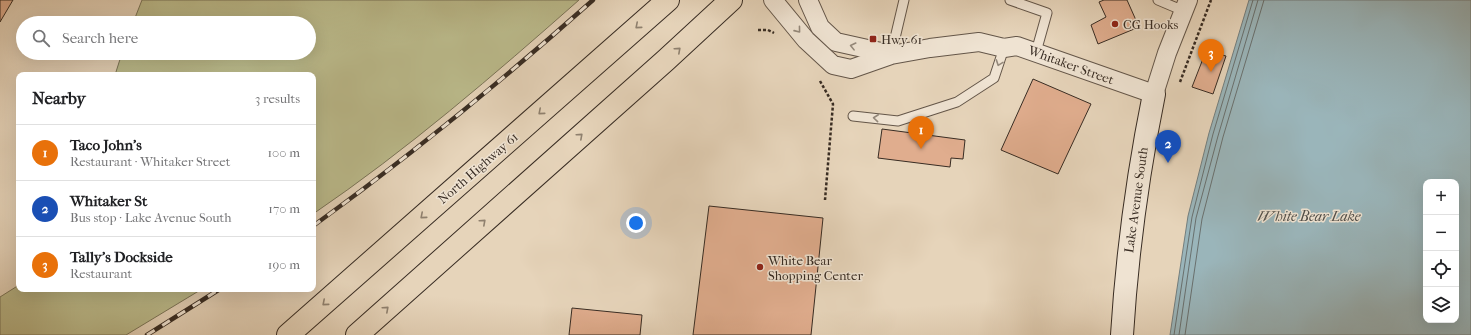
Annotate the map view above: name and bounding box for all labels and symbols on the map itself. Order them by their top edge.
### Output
place label: CG Hooks [1123,17,1179,32]
marker: CG Hooks [1110,19,1120,29]
one-way arrow [636,21,643,28]
one-way arrow [793,25,800,33]
place label: Hwy 61 [881,32,922,47]
marker: Hwy 61 [868,34,878,44]
pin: 3 [1198,39,1224,72]
one-way arrow [850,42,857,51]
street label: Whitaker Street [1025,42,1116,88]
one-way arrow [673,47,680,54]
one-way arrow [996,59,1004,66]
one-way arrow [538,107,546,115]
one-way arrow [873,114,879,123]
pin: 1 [908,116,934,149]
street label: North Highway 61 [435,129,521,207]
pin: 2 [1155,130,1181,163]
one-way arrow [576,134,583,141]
street label: Lake Avenue South [1121,145,1151,254]
water label: White Bear Lake [1258,208,1361,225]
one-way arrow [420,212,427,219]
your location [626,213,646,233]
one-way arrow [478,220,486,227]
place label: White Bear Shopping Center [767,253,863,283]
marker: White Bear Shopping Center [755,262,765,272]
one-way arrow [322,298,330,305]
one-way arrow [381,306,389,314]

